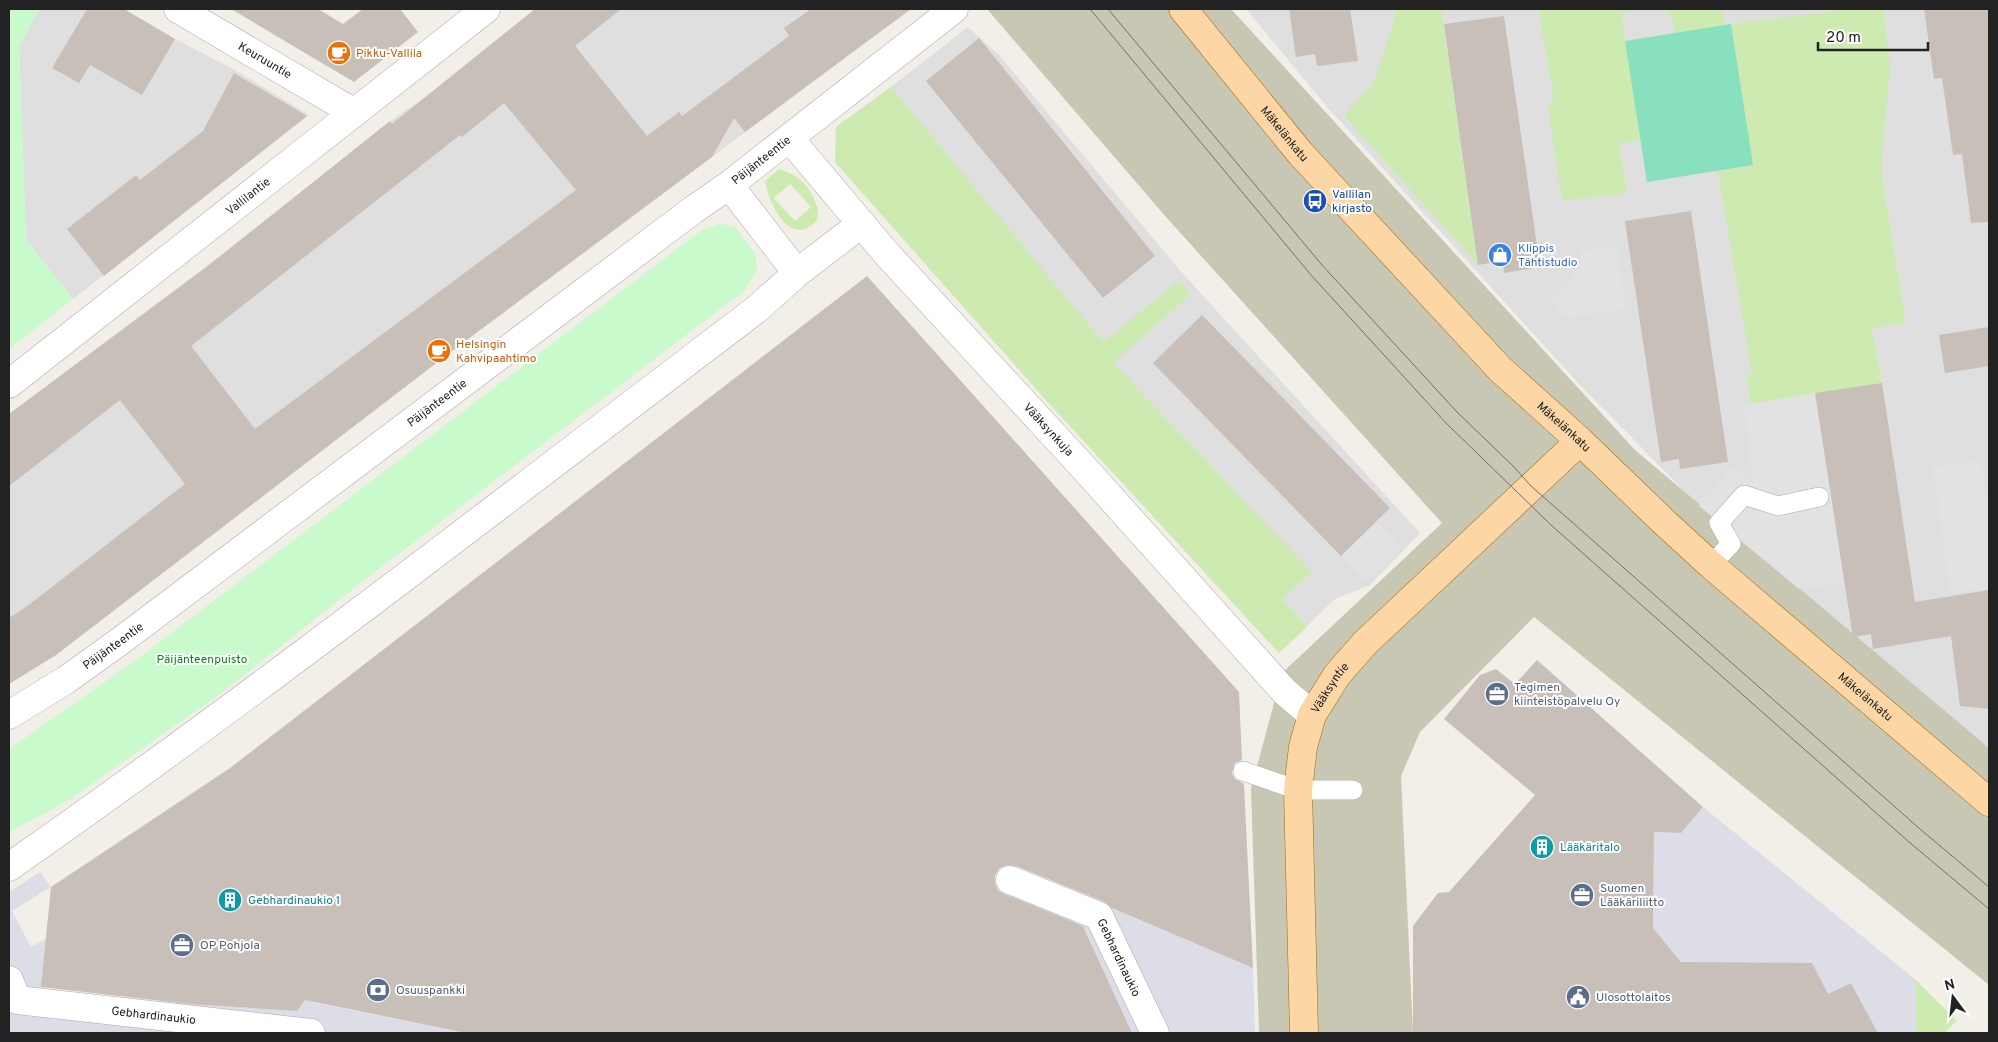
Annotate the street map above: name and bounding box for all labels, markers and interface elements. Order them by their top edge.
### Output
scale bar [1818,20,1928,52]
text: 20 m [1826,29,1861,48]
street label: Keuruuntie [235,39,294,83]
cafe icon: Pikku-Vallila [326,40,352,66]
place label: Pikku-Vallila [356,46,422,62]
street label: Mäkelänkatu [1256,103,1311,166]
street label: Päijänteentie [729,133,795,189]
street label: Vallilantie [223,174,274,219]
place label: Vallilan kirjasto [1332,187,1372,217]
bus stop icon: Vallilan kirjasto [1302,188,1328,214]
place label: Klippis Tähtistudio [1518,241,1578,271]
shop icon: Klippis Tähtistudio [1487,242,1513,268]
place label: Helsingin Kahvipaahtimo [456,337,537,367]
cafe icon: Helsingin Kahvipaahtimo [426,338,452,364]
street label: Päijänteentie [404,376,471,431]
street label: Mäkelänkatu [1533,399,1594,456]
street label: Vääksynkuja [1019,400,1077,460]
street label: Päijänteentie [80,619,147,674]
park label: Päijänteenpuisto [157,652,248,668]
street label: Vääksyntie [1308,660,1353,717]
street label: Mäkelänkatu [1834,669,1896,726]
place label: Tegimen kiinteistöpalvelu Oy [1514,680,1620,710]
office icon: Tegimen kiinteistöpalvelu Oy [1484,681,1510,707]
building icon: Lääkäritalo [1529,834,1555,860]
place label: Lääkäritalo [1560,840,1620,856]
place label: Suomen Lääkäriliitto [1600,881,1664,911]
office icon: Suomen Lääkäriliitto [1569,882,1595,908]
building icon: Gebhardinaukio 1 [217,887,243,913]
place label: Gebhardinaukio 1 [248,893,340,909]
street label: Gebhardinaukio [1092,916,1144,1000]
office icon: OP Pohjola [169,932,195,958]
place label: OP Pohjola [200,938,260,954]
north arrow [1928,972,1978,1022]
text: N [1943,976,1957,995]
bank icon: Osuuspankki [365,977,391,1003]
place label: Osuuspankki [396,983,465,999]
public building icon: Ulosottolaitos [1565,984,1591,1010]
place label: Ulosottolaitos [1596,990,1671,1006]
street label: Gebhardinaukio [110,1004,197,1029]

